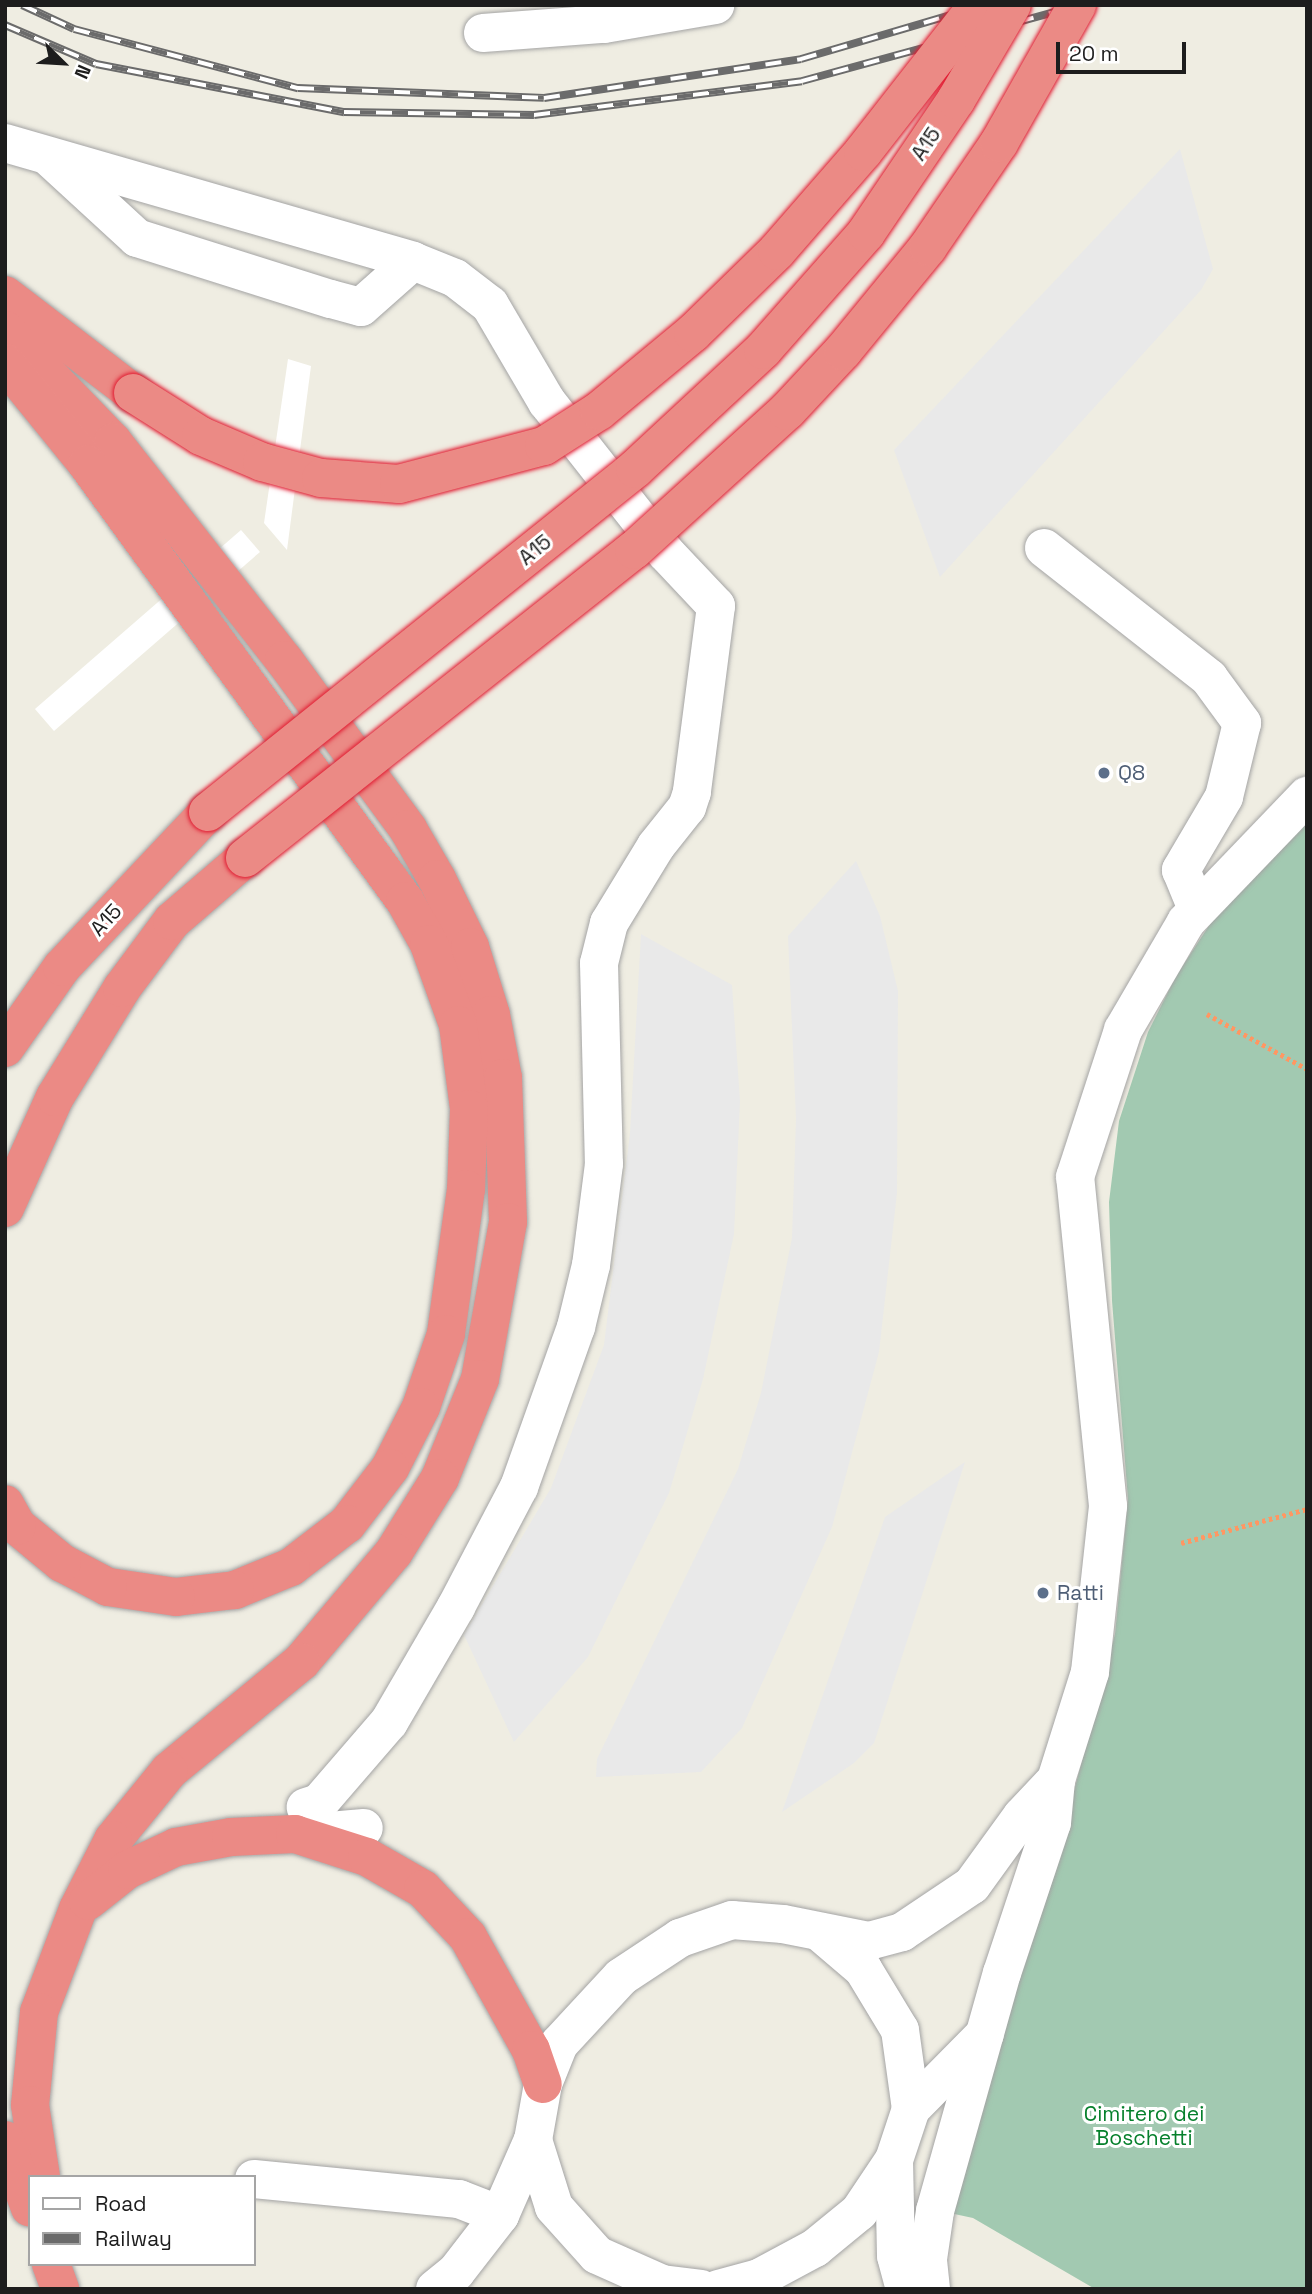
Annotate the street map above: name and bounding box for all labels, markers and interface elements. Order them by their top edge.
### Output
north arrow [28,28,98,98]
scale bar [1060,28,1190,72]
text: 20 m [1069,40,1119,67]
text: N [69,61,97,83]
street label: A15 [906,123,946,165]
street label: A15 [514,529,556,571]
place label: Q8 [1118,760,1145,786]
marker: Q8 [1096,765,1112,781]
street label: A15 [85,899,127,941]
place label: Ratti [1057,1580,1104,1606]
marker: Ratti [1035,1585,1051,1601]
park label: Cimitero dei Boschetti [1084,2101,1204,2151]
legend [28,2175,256,2266]
text: Road [95,2190,147,2217]
text: Railway [95,2225,172,2252]

